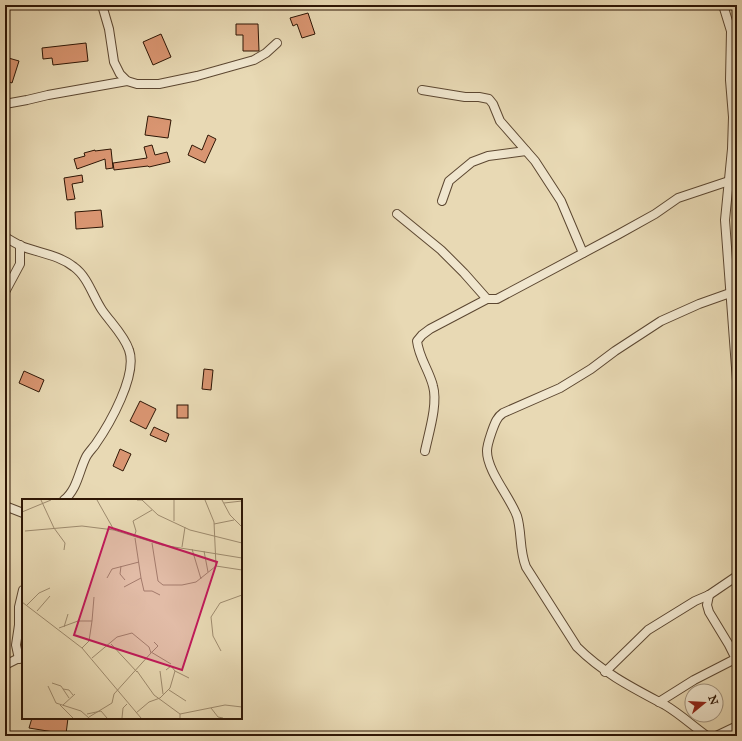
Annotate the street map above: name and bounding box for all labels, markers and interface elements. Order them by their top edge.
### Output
inset map [22,499,242,719]
north arrow [684,683,724,723]
text: N [705,694,721,707]

